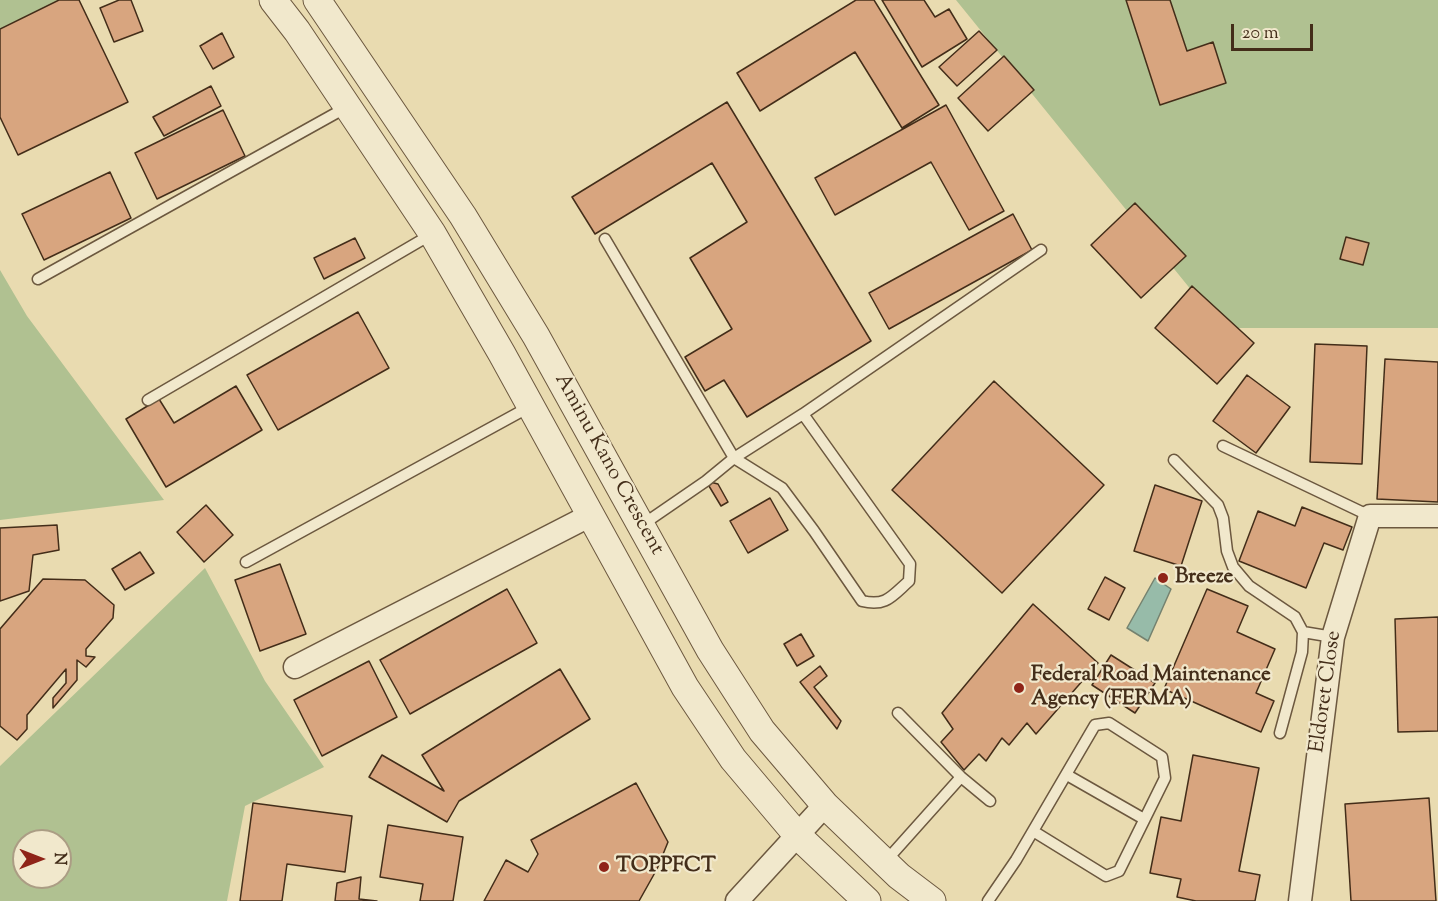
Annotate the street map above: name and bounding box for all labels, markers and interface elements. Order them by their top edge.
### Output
scale bar [1234,12,1316,50]
text: 20 m [1242,21,1279,47]
street label: Aminu Kano Crescent [548,370,668,560]
place label: Breeze [1175,565,1233,591]
marker: Breeze [1156,571,1170,585]
street label: Eldoret Close [1306,629,1348,755]
place label: Federal Road Maintenance Agency (FERMA) [1031,663,1271,713]
marker: Federal Road Maintenance Agency (FERMA) [1012,681,1026,695]
north arrow [12,829,72,889]
text: N [47,853,70,865]
place label: TOPPFCT [616,854,716,880]
marker: TOPPFCT [597,860,611,874]

